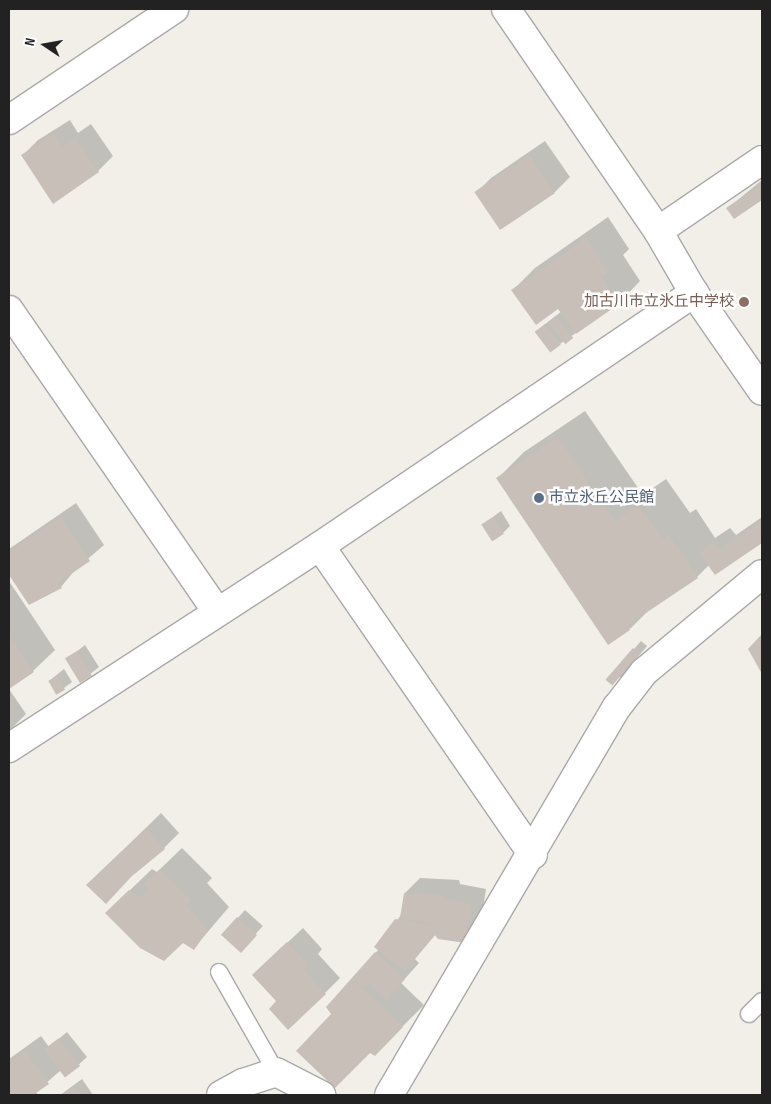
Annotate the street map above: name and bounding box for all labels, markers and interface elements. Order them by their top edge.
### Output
north arrow [20,20,70,70]
text: N [21,36,39,47]
place label: 加古川市立氷丘中学校 [584,293,734,311]
marker: 加古川市立氷丘中学校 [738,296,750,308]
place label: 市立氷丘公民館 [549,489,654,507]
marker: 市立氷丘公民館 [533,492,545,504]

